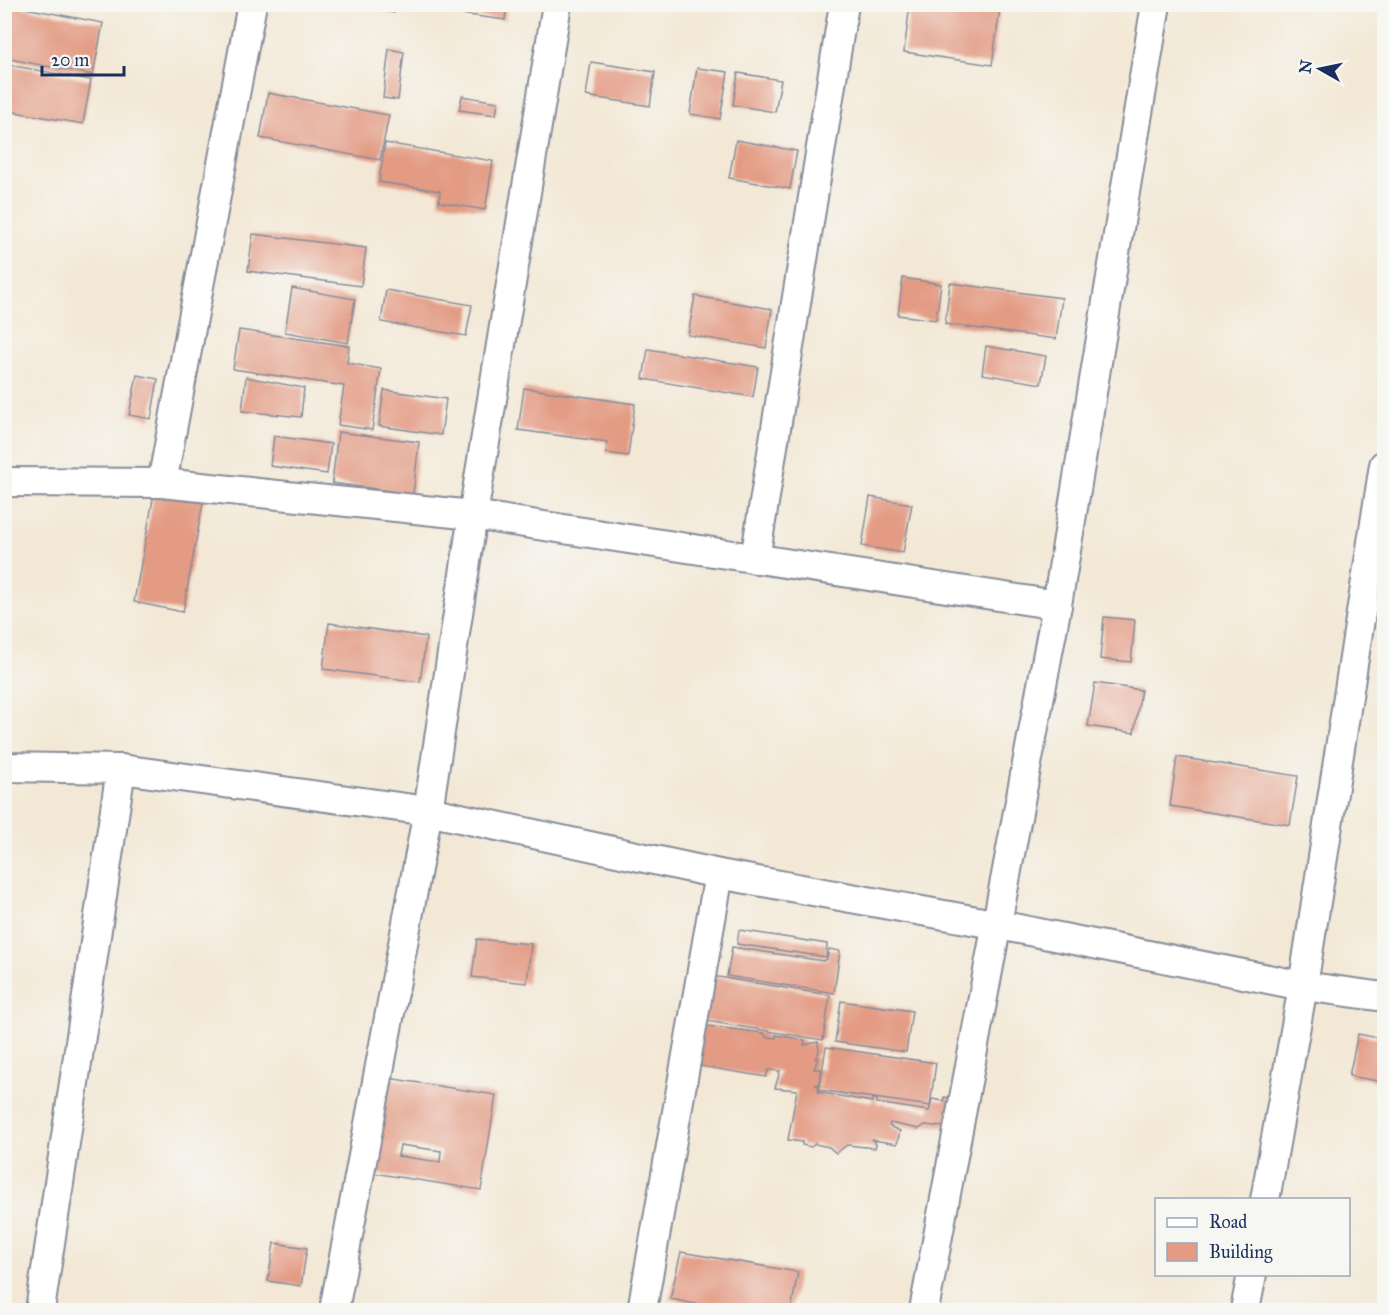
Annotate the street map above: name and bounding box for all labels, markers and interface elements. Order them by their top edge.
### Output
scale bar [42,39,124,77]
north arrow [1290,39,1350,99]
text: 20 m [51,49,89,71]
text: N [1295,58,1316,75]
legend [1155,1198,1350,1276]
text: Road [1209,1211,1247,1233]
text: Building [1209,1241,1273,1264]

